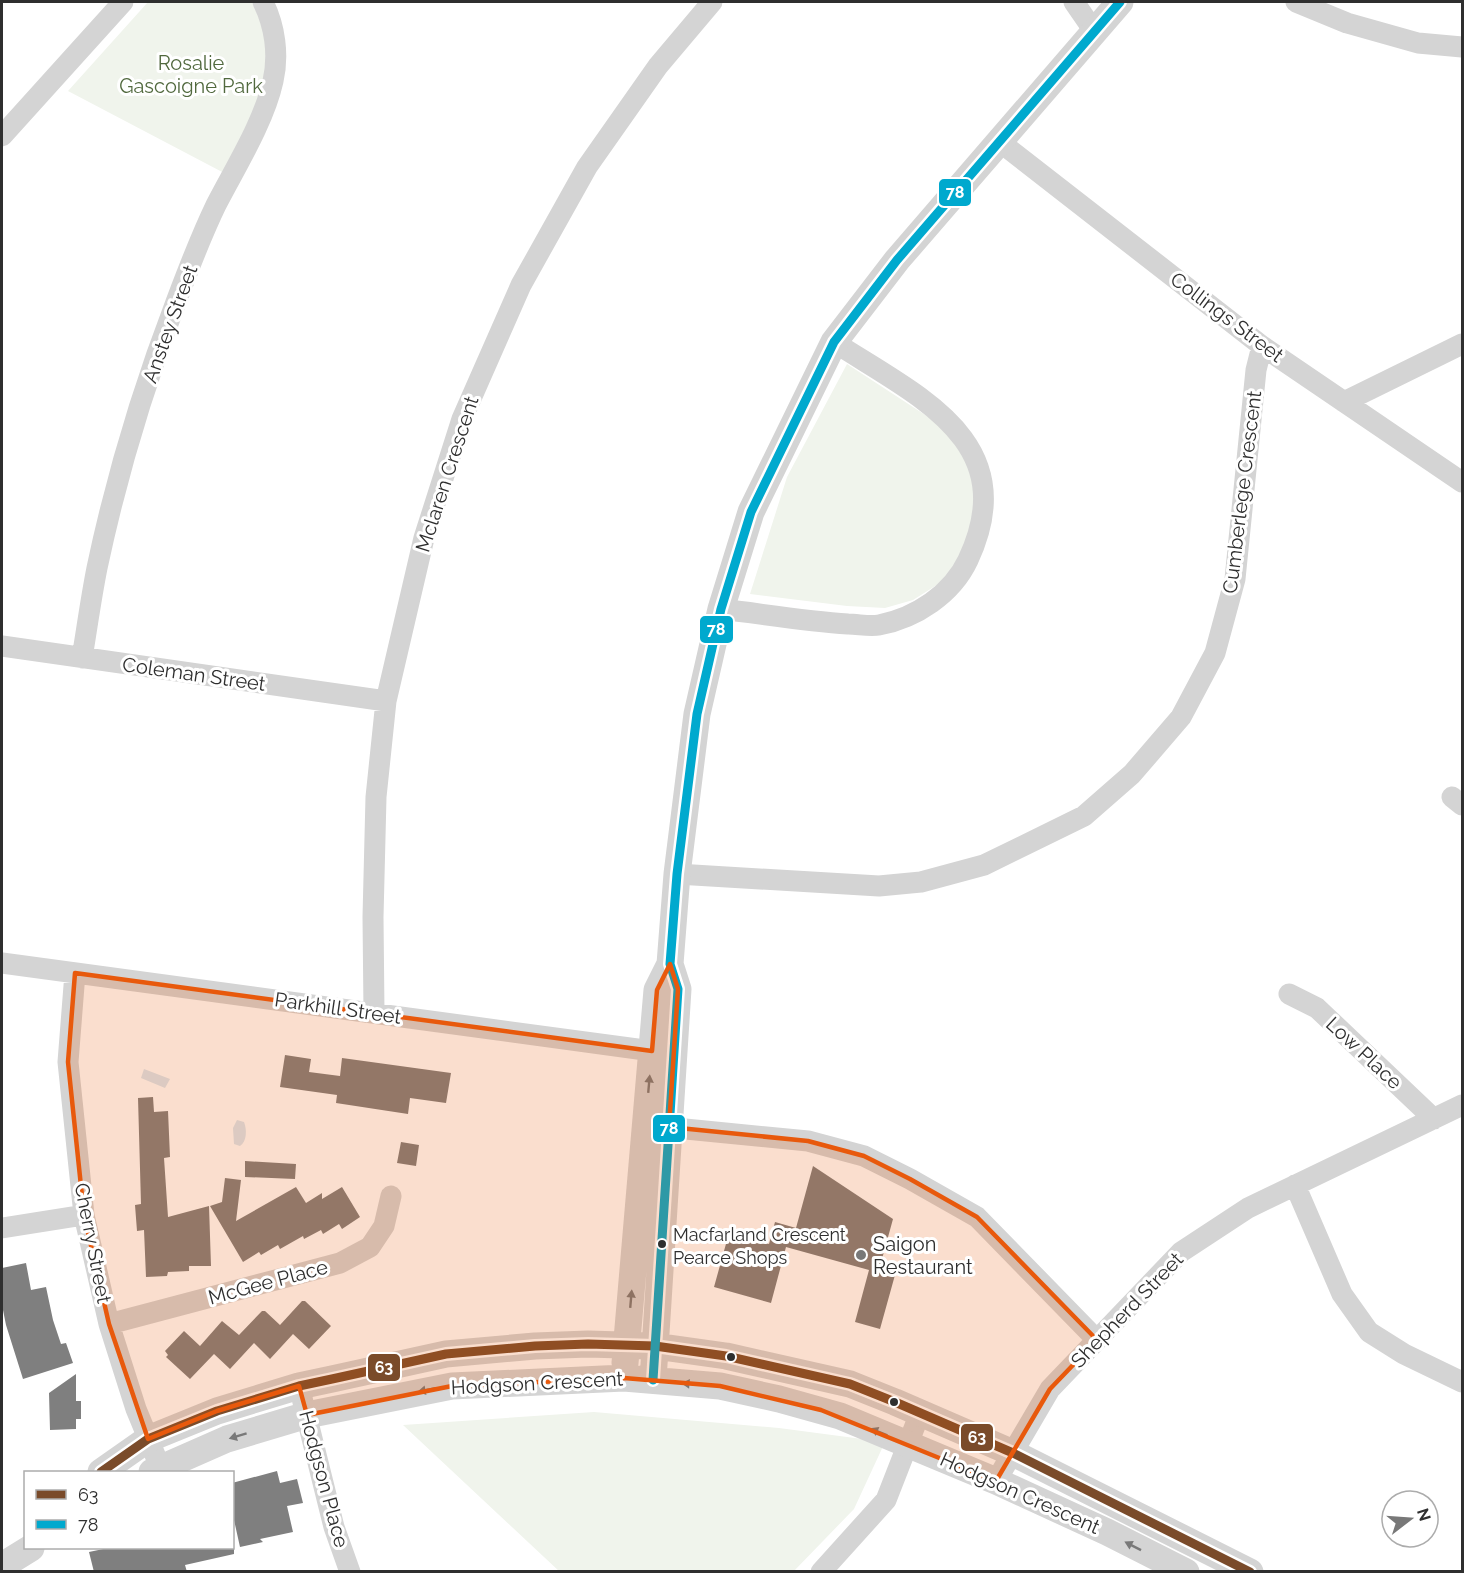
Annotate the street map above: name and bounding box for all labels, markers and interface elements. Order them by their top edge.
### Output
park label: Rosalie Gascoigne Park [119,51,263,98]
line badge: 78 [938,178,972,207]
text: 78 [946,183,964,202]
street label: Anstey Street [138,262,203,386]
street label: Collings Street [1166,267,1288,367]
street label: Cumberlege Crescent [1218,389,1266,595]
street label: Mclaren Crescent [410,393,484,555]
line badge: 78 [699,615,734,644]
text: 78 [707,620,725,639]
street label: Coleman Street [121,652,267,696]
street label: Parkhill Street [273,987,403,1029]
street label: Low Place [1321,1012,1407,1094]
one-way arrow [644,1074,654,1093]
line badge: 78 [652,1114,686,1143]
text: 78 [660,1119,678,1138]
street label: Cherry Street [70,1181,116,1305]
place label: Macfarland Crescent Pearce Shops [673,1224,846,1268]
place label: Saigon Restaurant [873,1232,973,1279]
marker: Macfarland Crescent Pearce Shops [656,1238,668,1250]
street label: Shepherd Street [1066,1247,1188,1373]
marker: Saigon Restaurant [854,1248,868,1262]
street label: McGee Place [206,1254,331,1309]
one-way arrow [626,1289,636,1308]
unlabelled marker [725,1351,737,1363]
line badge: 63 [367,1353,401,1382]
text: 63 [375,1358,393,1377]
street label: Hodgson Crescent [450,1366,624,1399]
one-way arrow [681,1379,700,1389]
one-way arrow [417,1386,436,1395]
unlabelled marker [888,1396,900,1408]
street label: Hodgson Place [294,1408,354,1550]
line badge: 63 [960,1423,994,1452]
one-way arrow [870,1427,888,1436]
text: 63 [968,1428,986,1447]
one-way arrow [229,1432,247,1441]
street label: Hodgson Crescent [936,1447,1104,1539]
legend [24,1471,234,1549]
text: 63 [78,1484,98,1505]
north arrow [1380,1489,1440,1549]
text: N [1413,1506,1435,1523]
text: 78 [78,1514,98,1535]
one-way arrow [1125,1541,1142,1551]

